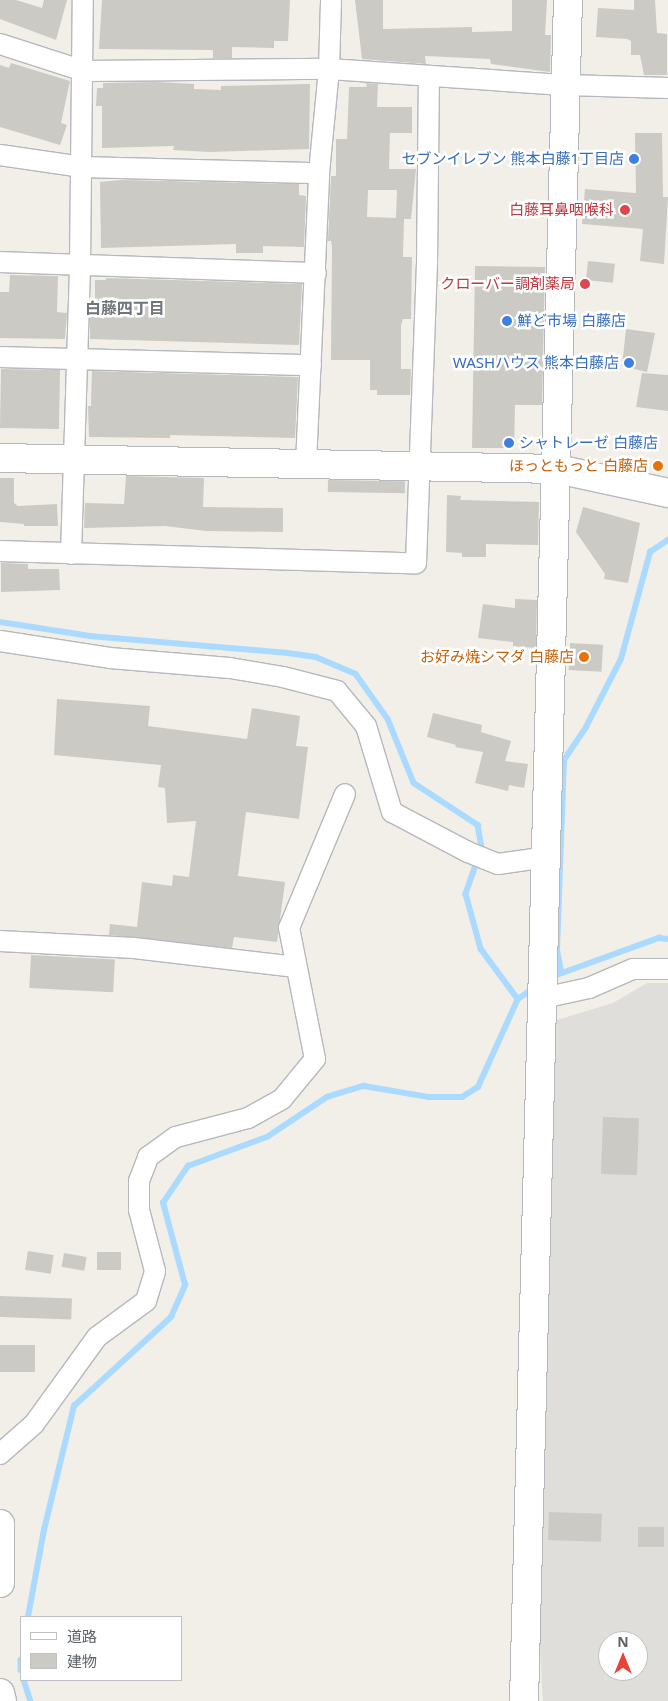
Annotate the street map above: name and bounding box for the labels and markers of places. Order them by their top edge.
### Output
place label: セブンイレブン 熊本白藤1丁目店 [402,150,624,168]
marker: セブンイレブン 熊本白藤1丁目店 [628,153,640,165]
place label: 白藤耳鼻咽喉科 [509,201,614,219]
marker: 白藤耳鼻咽喉科 [618,203,632,217]
place label: クローバー調剤薬局 [440,275,575,293]
marker: クローバー調剤薬局 [579,278,591,290]
place label: 鮮ど市場 白藤店 [517,312,626,330]
marker: 鮮ど市場 白藤店 [501,315,513,327]
place label: WASHハウス 熊本白藤店 [453,354,619,372]
marker: WASHハウス 熊本白藤店 [623,357,635,369]
place label: シャトレーゼ 白藤店 [519,434,658,452]
marker: シャトレーゼ 白藤店 [503,437,515,449]
place label: ほっともっと 白藤店 [509,457,648,475]
marker: ほっともっと 白藤店 [652,460,664,472]
place label: お好み焼シマダ 白藤店 [420,648,574,666]
marker: お好み焼シマダ 白藤店 [578,651,590,663]

